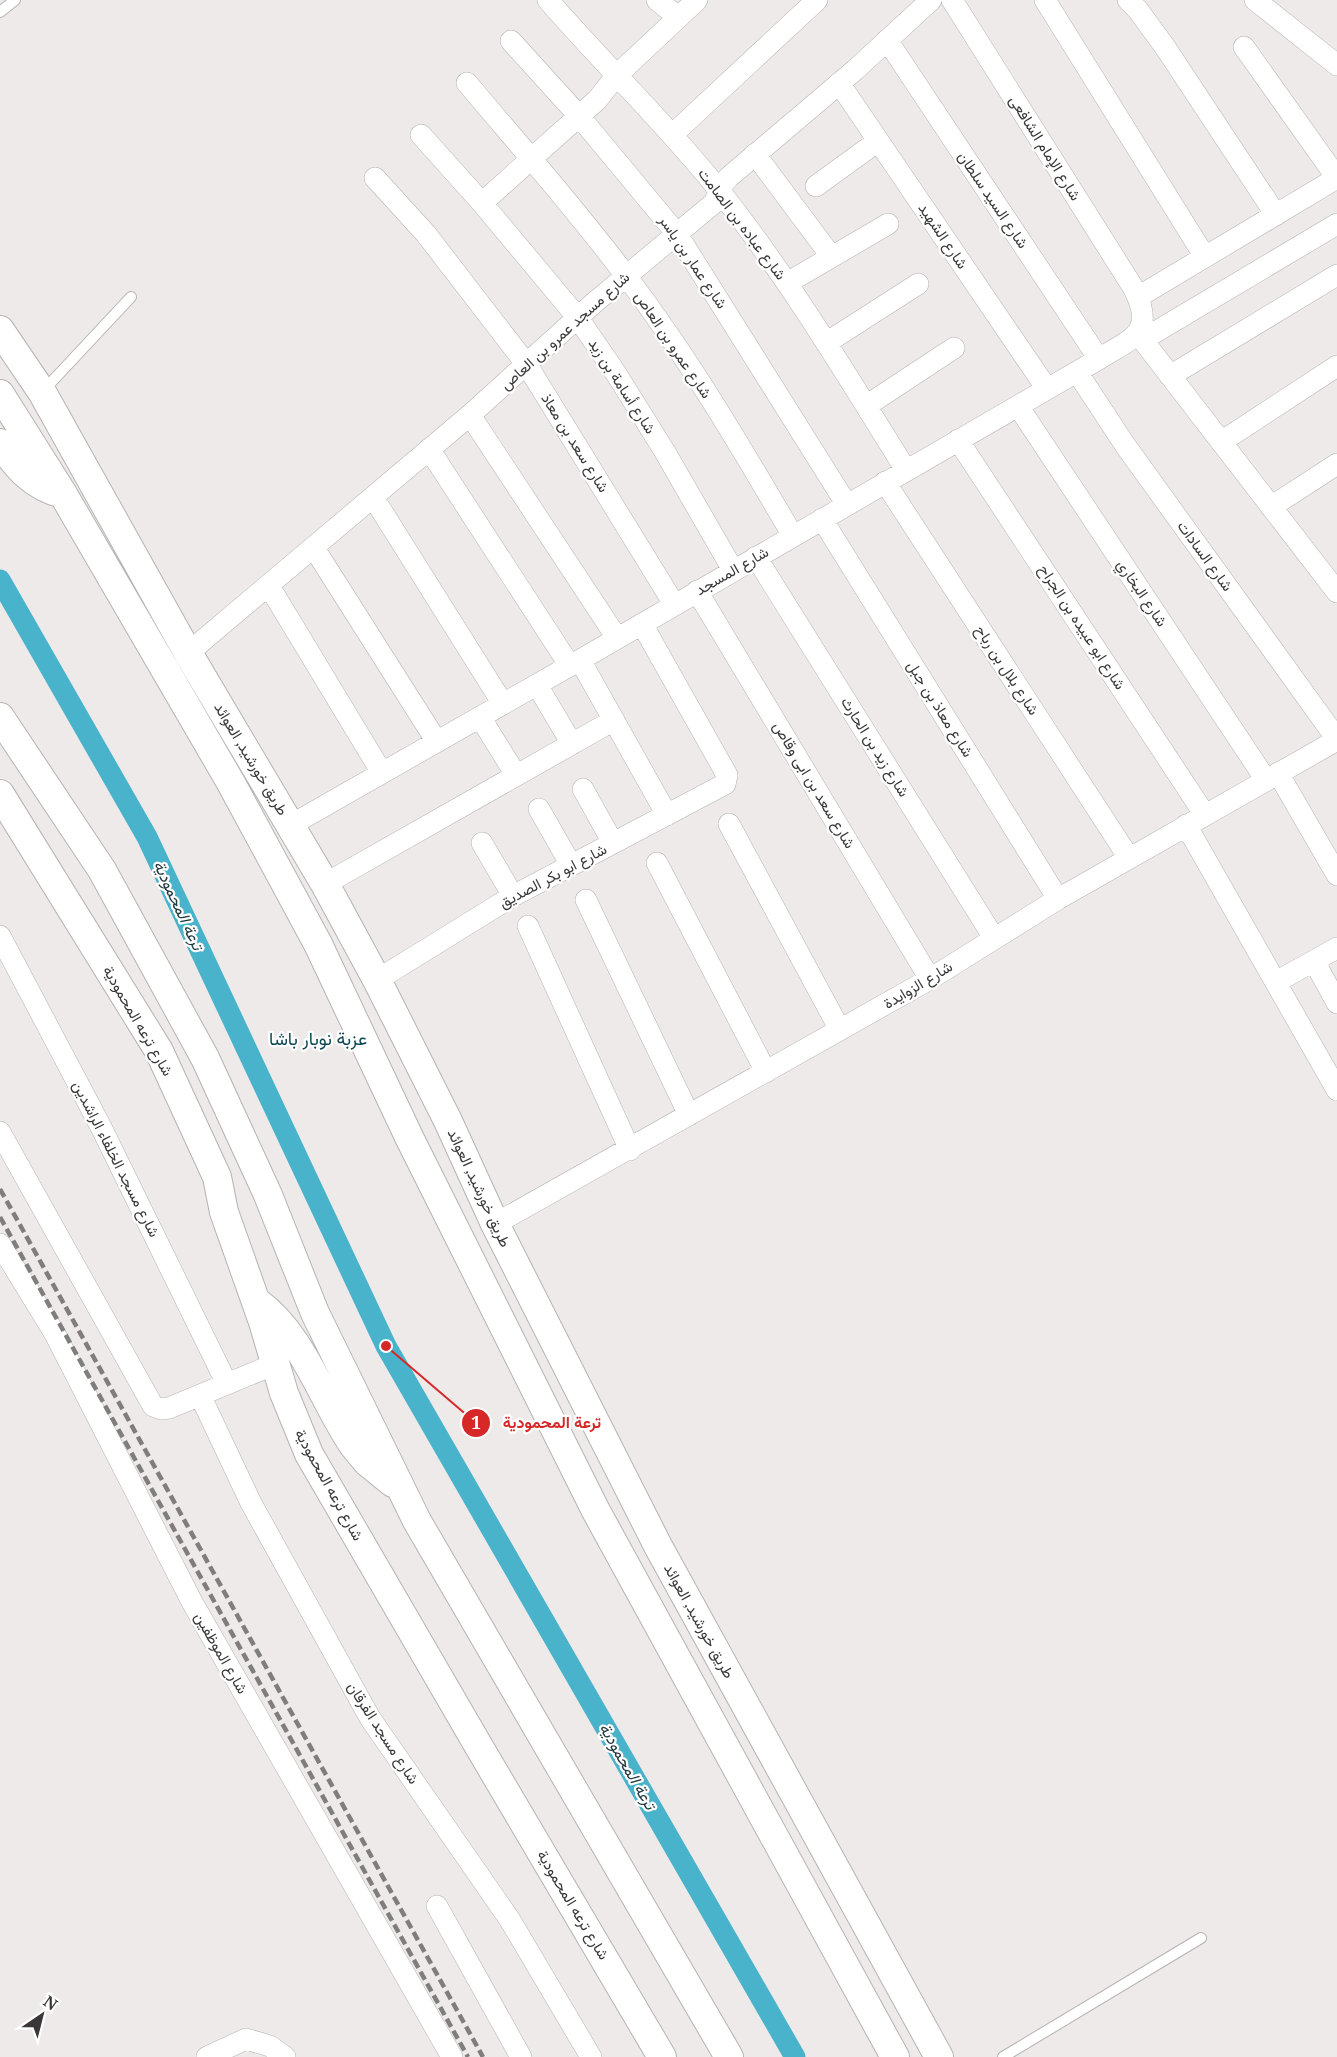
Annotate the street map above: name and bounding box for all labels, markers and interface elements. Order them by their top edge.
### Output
street label: شارع الإمام الشافعى [1004,91,1086,205]
street label: شارع السيد سلطان [952,147,1034,253]
street label: شارع عباده بن الصامت [693,164,791,285]
street label: شارع الشهيد [913,199,973,274]
street label: شارع عمار بن ياسر [653,210,733,313]
street label: شارع مسجد عمرو بن العاص [495,267,635,395]
street label: شارع عمرو بن العاص [629,287,717,403]
street label: شارع أسامة بن زيد [583,334,661,438]
street label: شارع سعد بن معاذ [536,389,614,497]
street label: شارع السادات [1172,516,1238,596]
street label: شارع المسجد [691,541,773,601]
street label: شارع البخاري [1110,555,1173,632]
street label: شارع ابو عبيده بن الجراح [1033,560,1131,694]
street label: شارع بلال بن رباح [970,621,1044,719]
street label: شارع معاذ بن جبل [902,656,979,762]
street label: شارع زيد بن الحارث [835,693,915,801]
street label: طريق خورشيد, العوائد [209,698,294,819]
street label: شارع سعد بن ابى وقاص [767,717,861,853]
street label: شارع ابو بكر الصديق [495,838,611,914]
water label: ترعة المحمودية [149,857,210,955]
street label: شارع الزوايدة [879,956,957,1014]
street label: شارع ترعه المحمودية [97,962,179,1080]
district label: عزبة نوبار باشا [269,1026,367,1050]
street label: شارع مسجد الخلفاء الراشدين [67,1077,165,1241]
street label: طريق خورشيد, العوائد [443,1125,516,1251]
callout: ترعة المحمودية [461,1406,613,1440]
text: 1 [471,1410,481,1434]
text: ترعة المحمودية [503,1411,601,1433]
street label: شارع ترعه المحمودية [289,1425,369,1545]
street label: طريق خورشيد, العوائد [659,1560,740,1682]
street label: شارع الموظفين [189,1608,253,1698]
street label: شارع مسجد الفرقان [342,1678,424,1789]
water label: ترعة المحمودية [594,1719,663,1815]
street label: شارع ترعه المحمودية [532,1846,615,1964]
north arrow [12,1985,72,2045]
text: N [39,1990,62,2016]

